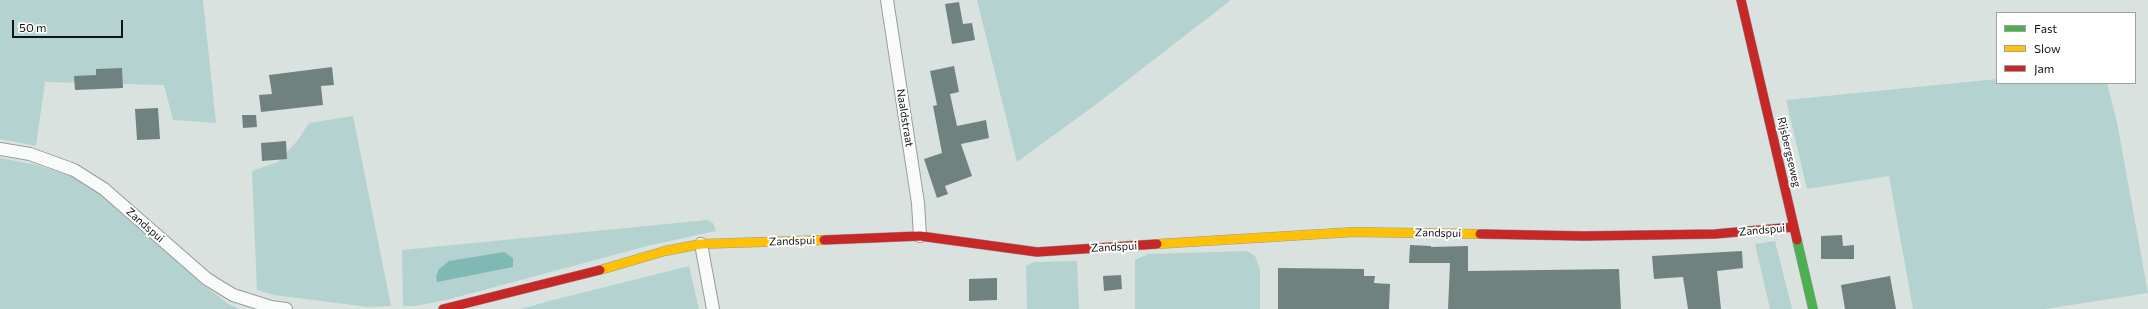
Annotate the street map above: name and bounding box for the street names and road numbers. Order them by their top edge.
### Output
street label: Naaldstraat [894,88,916,148]
street label: Rijsbergseweg [1775,116,1803,188]
street label: Zandspui [123,205,167,245]
street label: Zandspui [1738,221,1786,239]
street label: Zandspui [1415,226,1461,240]
street label: Zandspui [769,234,815,248]
street label: Zandspui [1091,239,1137,255]

